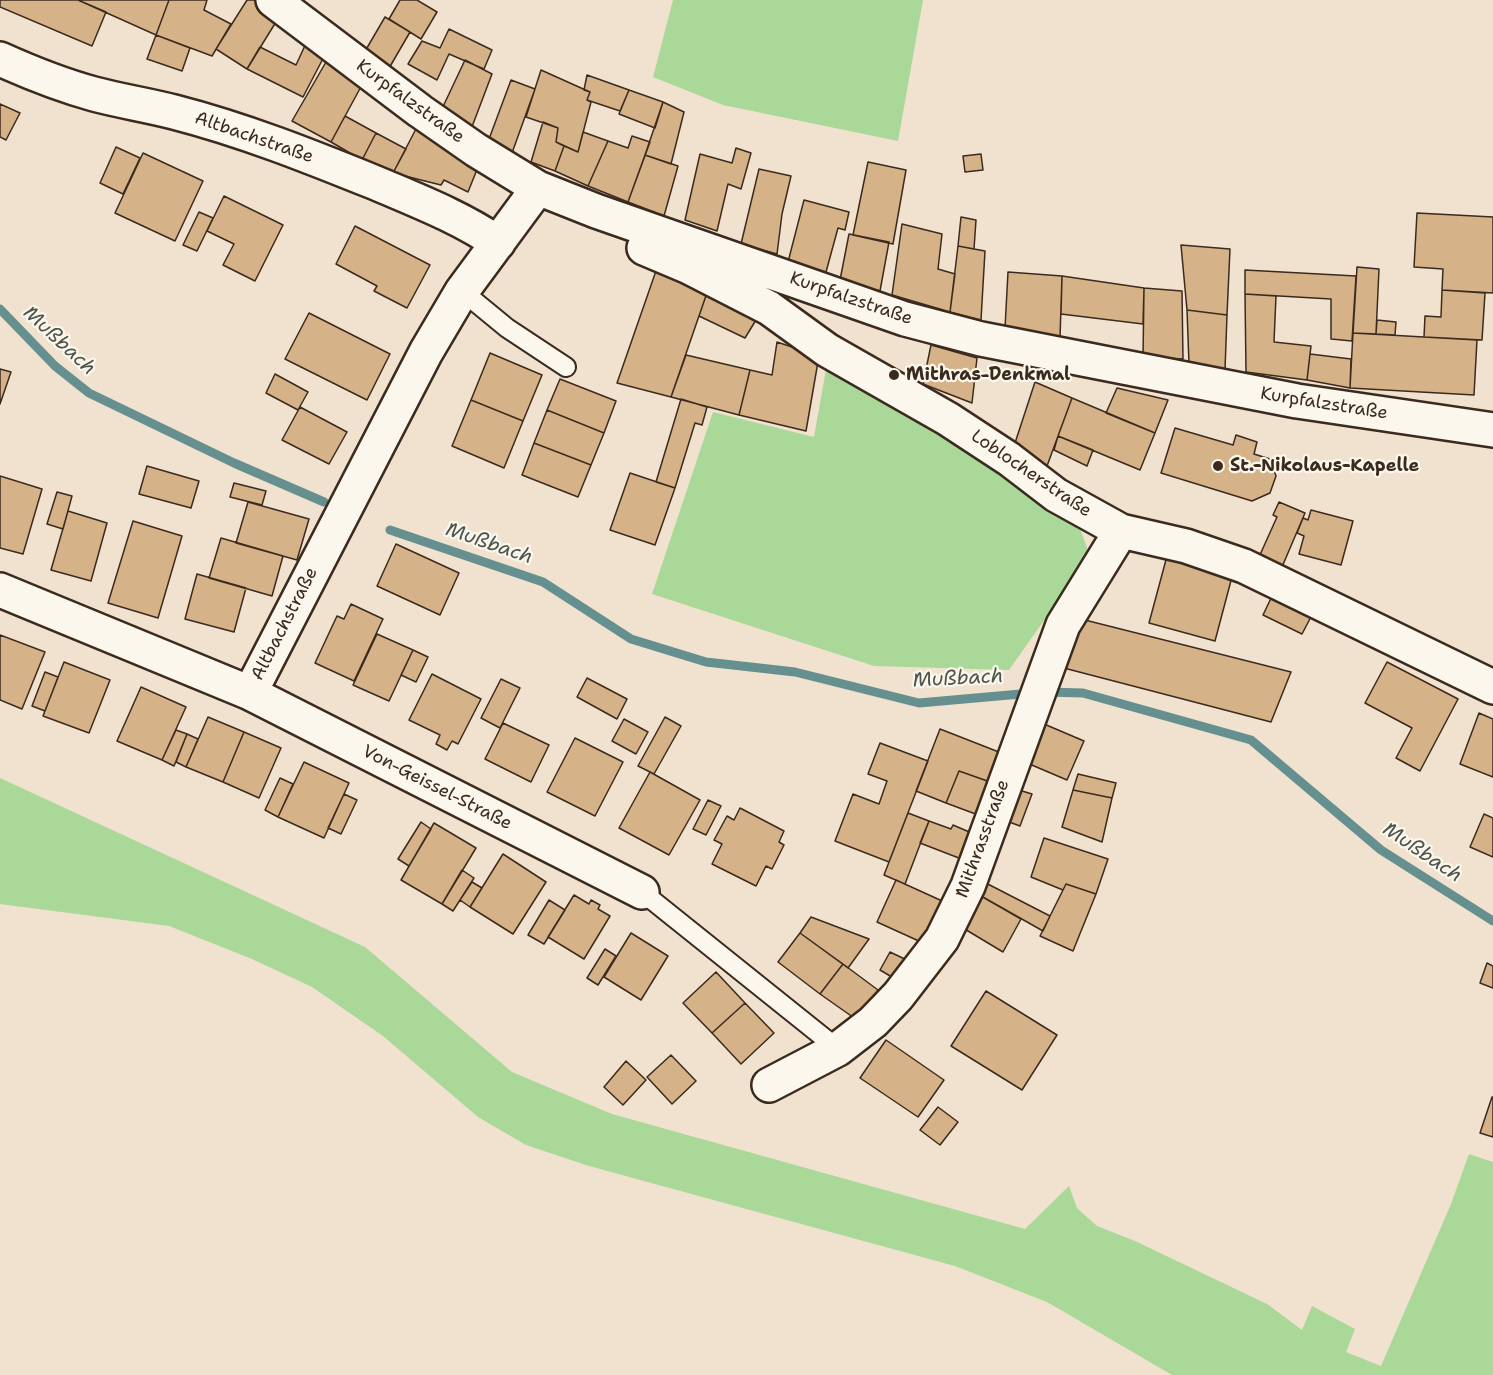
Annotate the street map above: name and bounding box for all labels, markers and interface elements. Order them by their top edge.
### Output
street label: Kurpfalzstraße [352,56,468,148]
street label: Altbachstraße [192,108,316,168]
street label: Kurpfalzstraße [787,268,915,330]
water label: Mußbach [18,301,100,381]
place label: Mithras-Denkmal [906,364,1070,386]
marker: Mithras-Denkmal [887,368,901,382]
street label: Kurpfalzstraße [1259,383,1389,425]
street label: Loblocherstraße [967,426,1095,522]
place label: St.-Nikolaus-Kapelle [1230,455,1419,477]
marker: St.-Nikolaus-Kapelle [1211,459,1225,473]
water label: Mußbach [442,518,536,570]
street label: Altbachstraße [247,564,323,684]
water label: Mußbach [912,665,1004,693]
street label: Von-Geissel-Straße [359,741,515,835]
street label: Mithrasstraße [952,777,1014,901]
water label: Mußbach [1378,818,1466,888]

